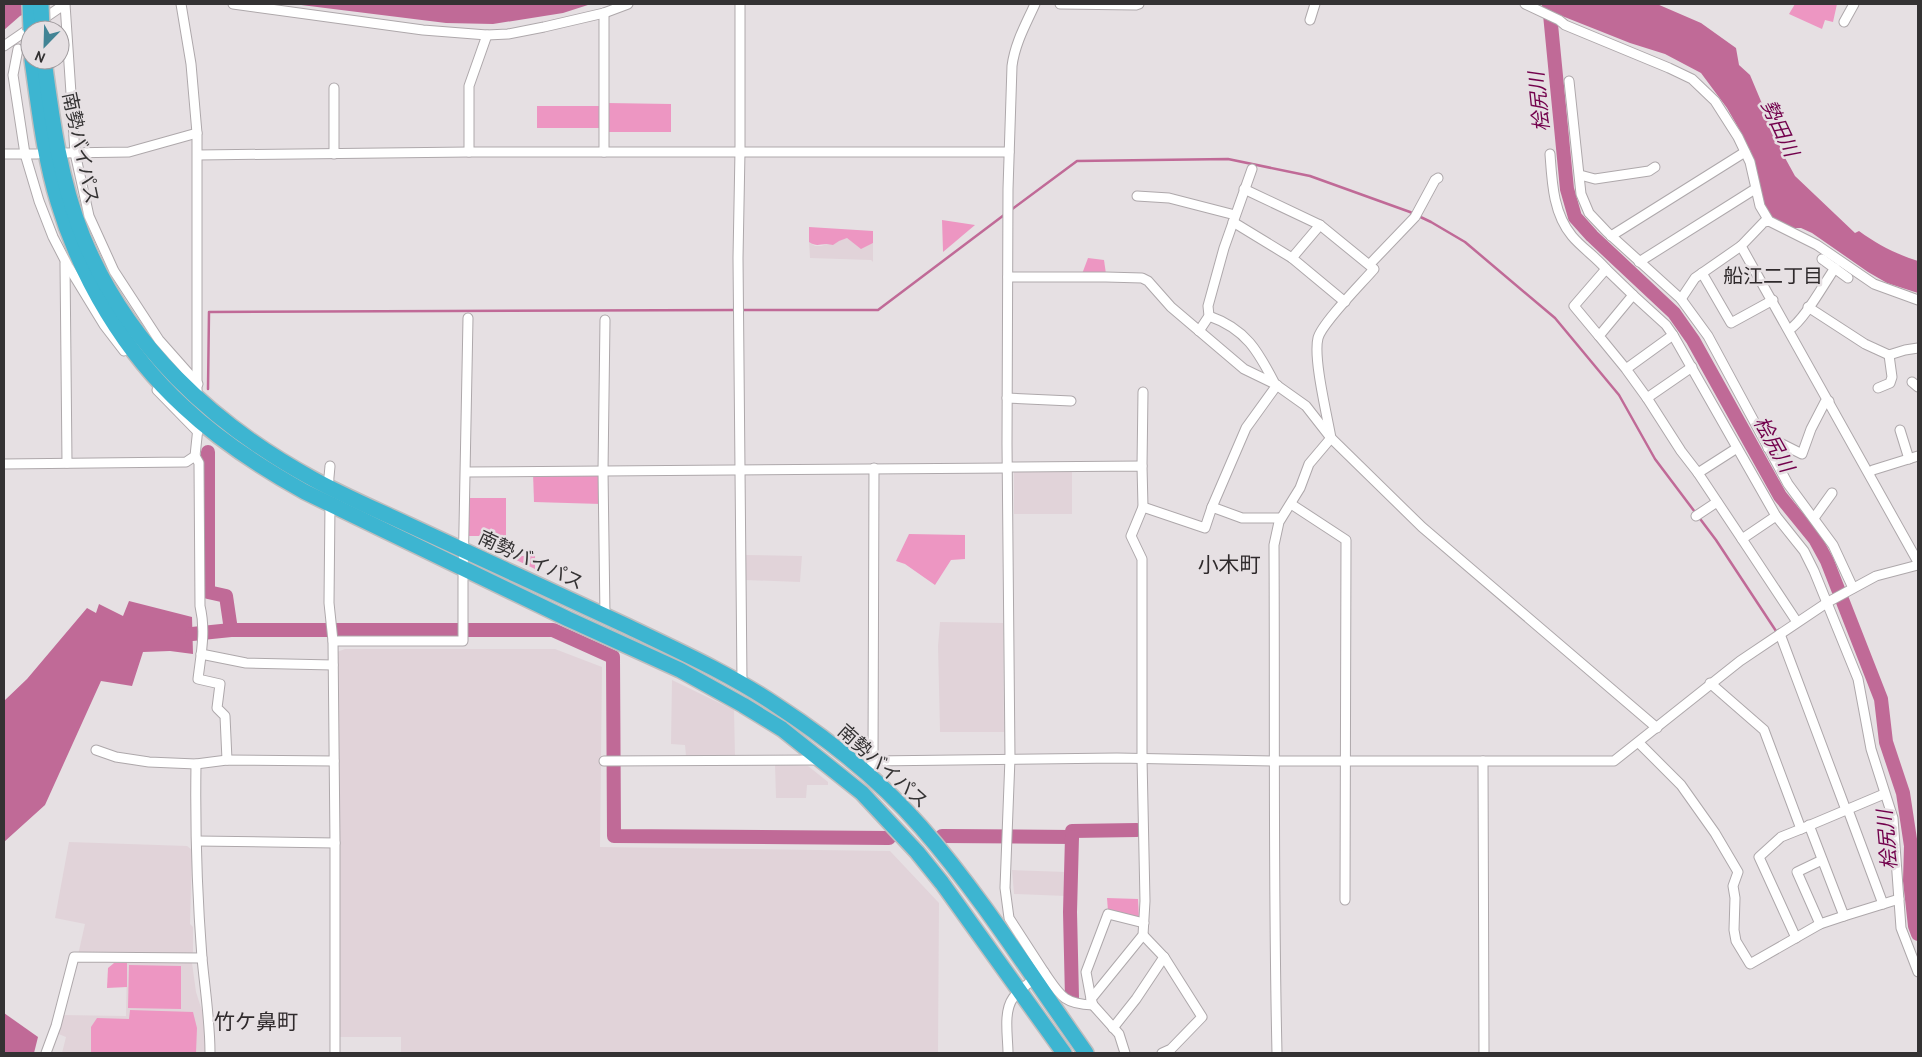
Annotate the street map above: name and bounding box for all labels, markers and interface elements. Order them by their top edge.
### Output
north arrow [20,20,70,70]
text: N [32,47,48,67]
water label: 桧尻川 [1524,69,1554,133]
street label: 南勢バイパス [58,90,104,206]
water label: 勢田川 [1756,96,1804,162]
district label: 船江二丁目 [1723,264,1823,288]
water label: 桧尻川 [1749,412,1800,478]
street label: 南勢バイパス [475,526,587,594]
district label: 小木町 [1198,552,1261,577]
street label: 南勢バイパス [833,719,933,813]
water label: 桧尻川 [1872,807,1902,871]
district label: 竹ケ鼻町 [214,1009,298,1034]

